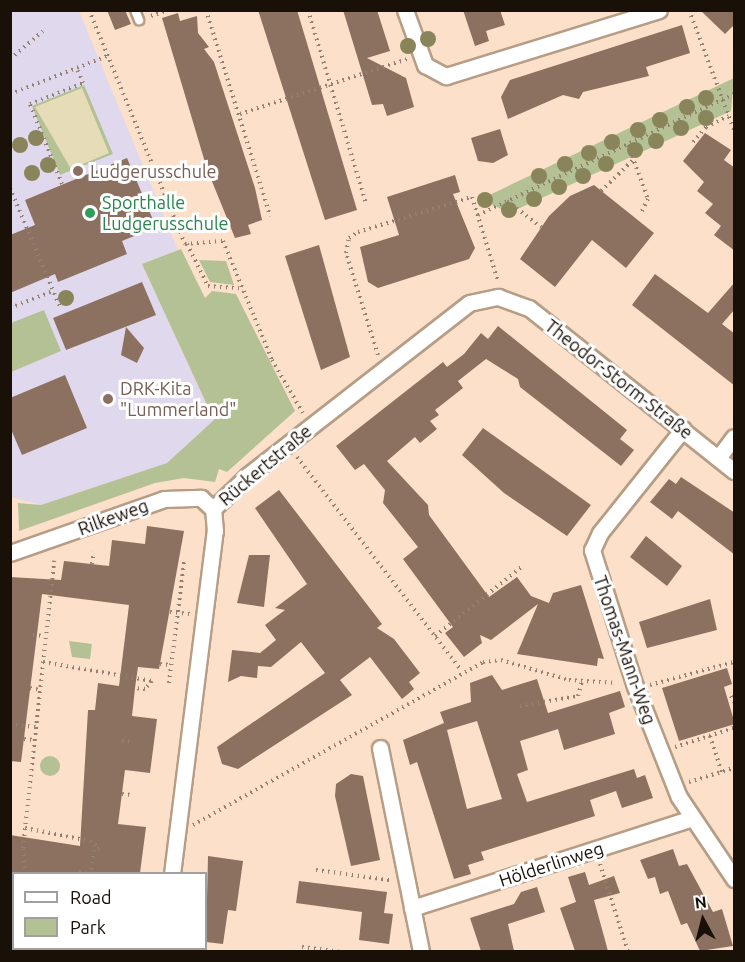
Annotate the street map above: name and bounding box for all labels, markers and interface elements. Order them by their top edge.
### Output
place label: Ludgerusschule [90,160,217,182]
marker: Ludgerusschule [71,164,85,178]
place label: Sporthalle Ludgerusschule [102,192,229,234]
marker: Sporthalle Ludgerusschule [83,206,97,220]
street label: Theodor-Storm-Straße [541,315,697,443]
place label: DRK-Kita "Lummerland" [120,378,236,420]
marker: DRK-Kita "Lummerland" [101,392,115,406]
street label: Rückertstraße [214,420,316,510]
street label: Rilkeweg [75,494,151,540]
street label: Thomas-Mann-Weg [589,573,661,727]
street label: Hölderlinweg [496,837,606,891]
legend [12,872,207,950]
text: Road [70,887,112,907]
north arrow [673,890,733,950]
text: N [694,892,708,912]
text: Park [70,917,106,937]

